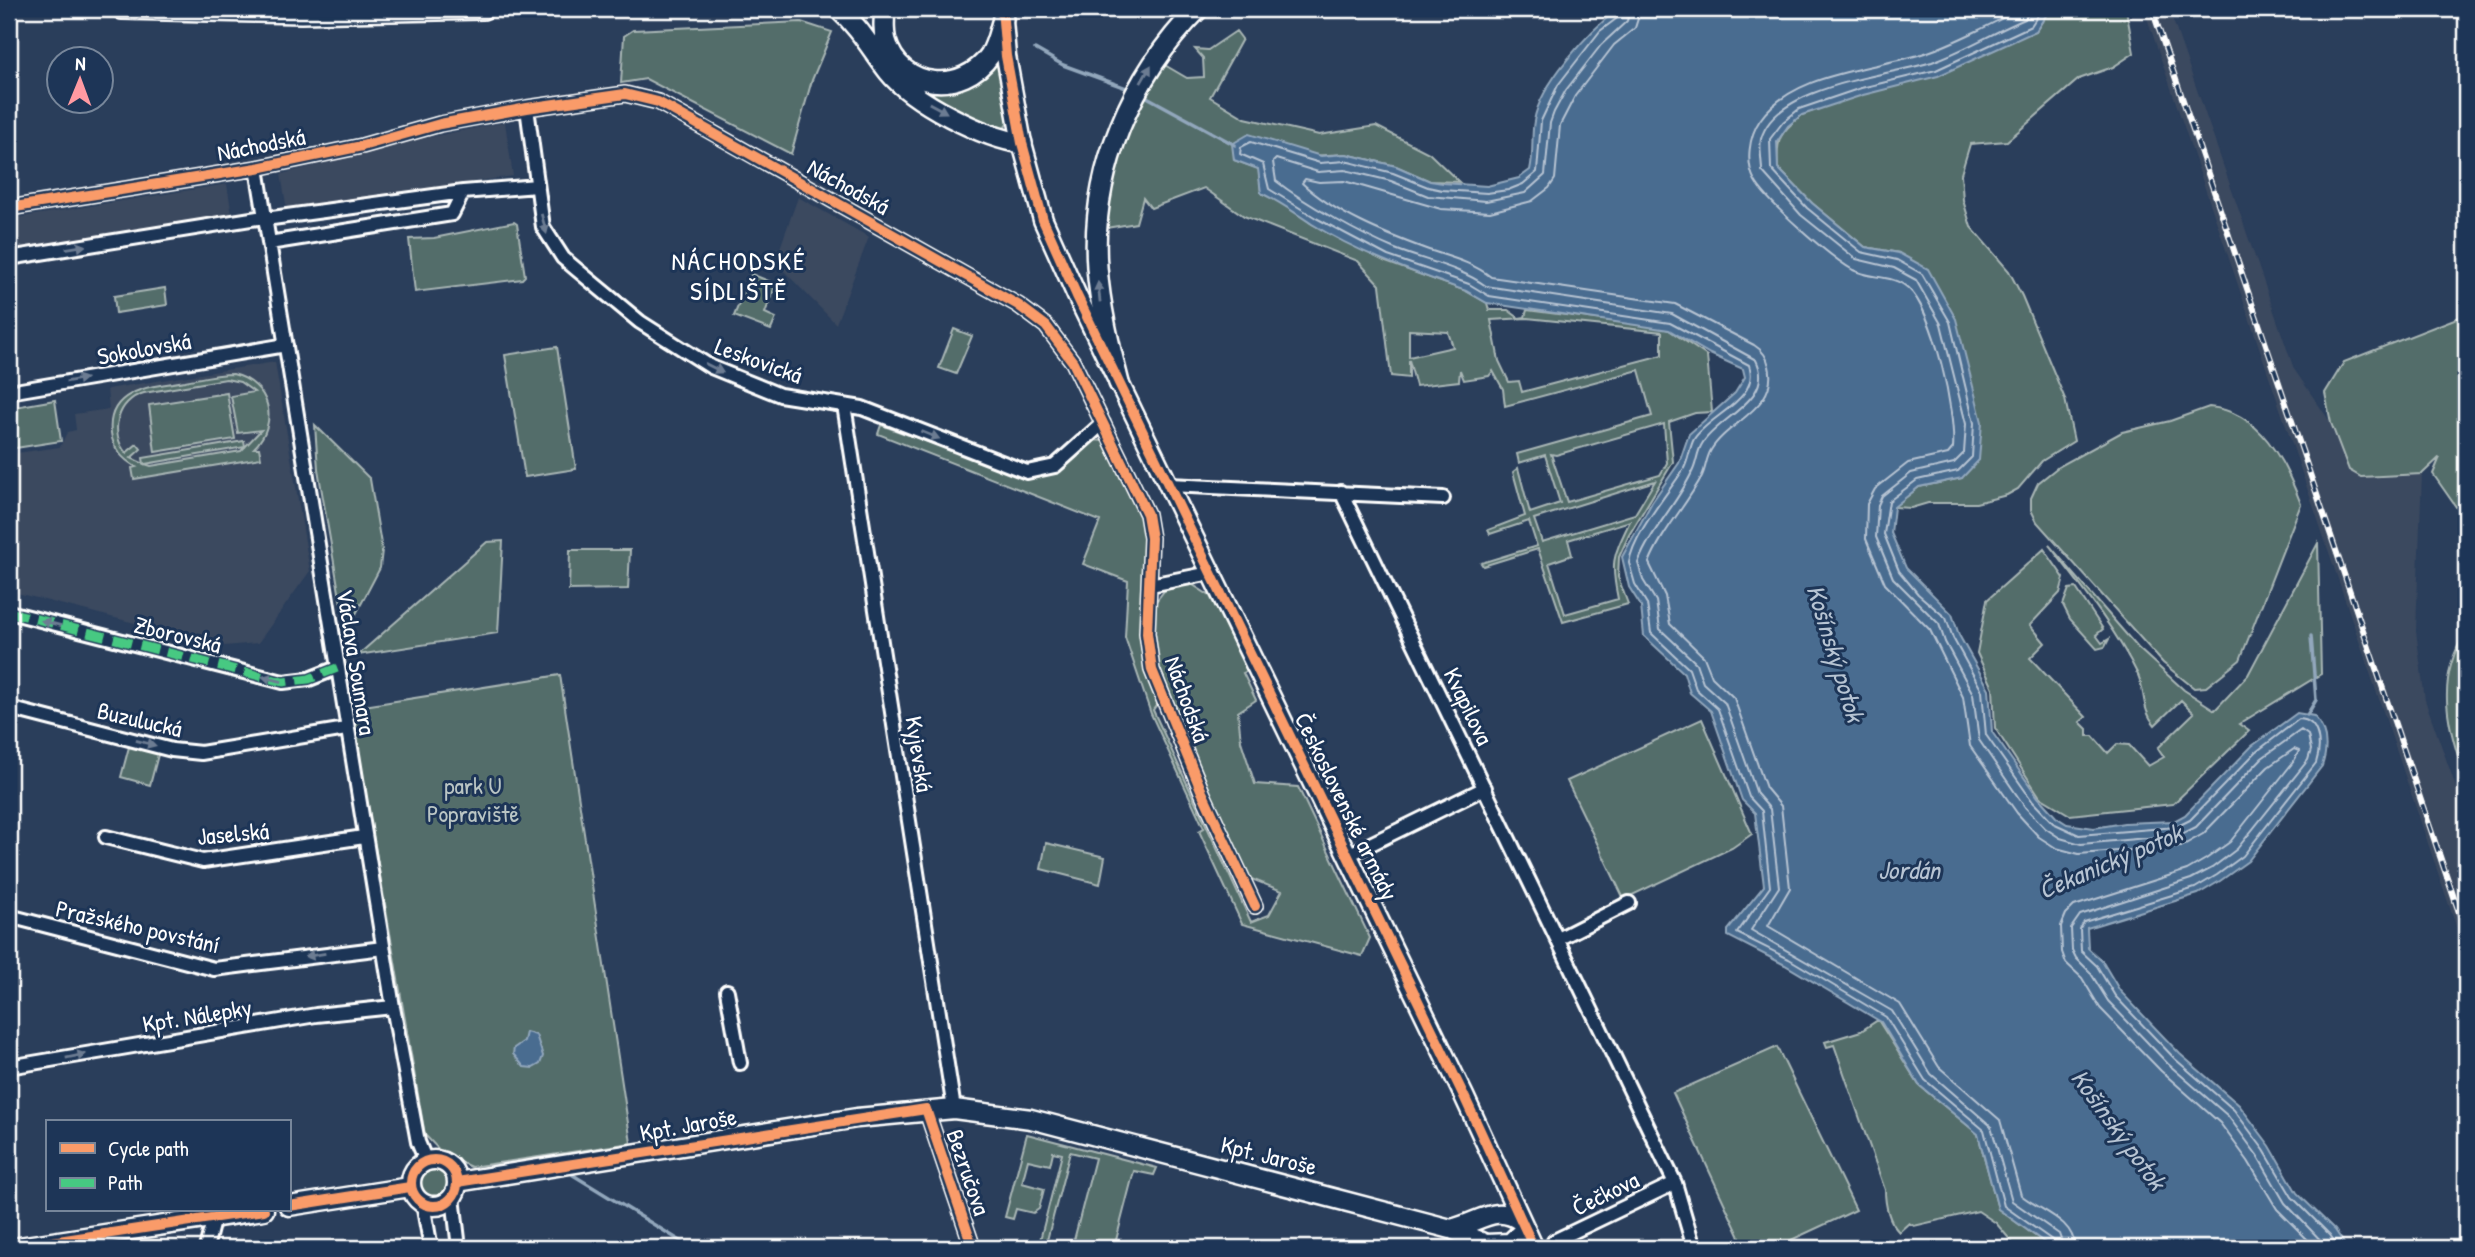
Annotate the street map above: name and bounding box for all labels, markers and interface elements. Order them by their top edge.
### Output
north arrow [46,46,116,116]
text: N [75,50,86,76]
one-way arrow [1139,64,1152,83]
one-way arrow [929,102,948,114]
street label: Náchodská [214,120,308,168]
street label: Náchodská [802,150,896,222]
one-way arrow [539,213,550,235]
one-way arrow [65,241,87,252]
district label: NÁCHODSKÉ SÍDLIŠTĚ [672,243,806,308]
one-way arrow [1094,281,1105,303]
street label: Sokolovská [95,324,193,372]
street label: Leskovická [711,329,807,391]
one-way arrow [704,363,724,374]
one-way arrow [65,375,87,386]
one-way arrow [920,430,941,441]
water label: Košínský potok [1798,580,1874,728]
street label: Václava Soumara [330,587,384,737]
street label: Zborovská [131,608,225,660]
one-way arrow [40,617,62,628]
street label: Náchodská [1158,652,1218,746]
street label: Kvapilova [1437,662,1501,750]
one-way arrow [261,673,283,684]
street label: Buzulucká [94,694,186,744]
street label: Československé armády [1288,707,1406,905]
street label: Kyjevská [898,714,942,794]
one-way arrow [135,738,157,749]
park label: park U Popraviště [427,769,520,829]
street label: Jaselská [196,814,270,852]
water label: Čekanický potok [2033,814,2190,908]
water label: Jordán [1878,852,1942,887]
street label: Pražského povstání [53,892,223,960]
one-way arrow [304,950,326,961]
street label: Kpt. Nálepky [140,991,254,1039]
one-way arrow [65,1050,87,1061]
water label: Košínský potok [2063,1062,2176,1199]
street label: Kpt. Jaroše [637,1100,739,1148]
legend [46,1120,290,1212]
street label: Bezručova [939,1125,999,1219]
street label: Kpt. Jaroše [1218,1128,1321,1182]
text: Cycle path [108,1134,189,1163]
street label: Čečkova [1566,1163,1644,1223]
text: Path [108,1168,143,1197]

